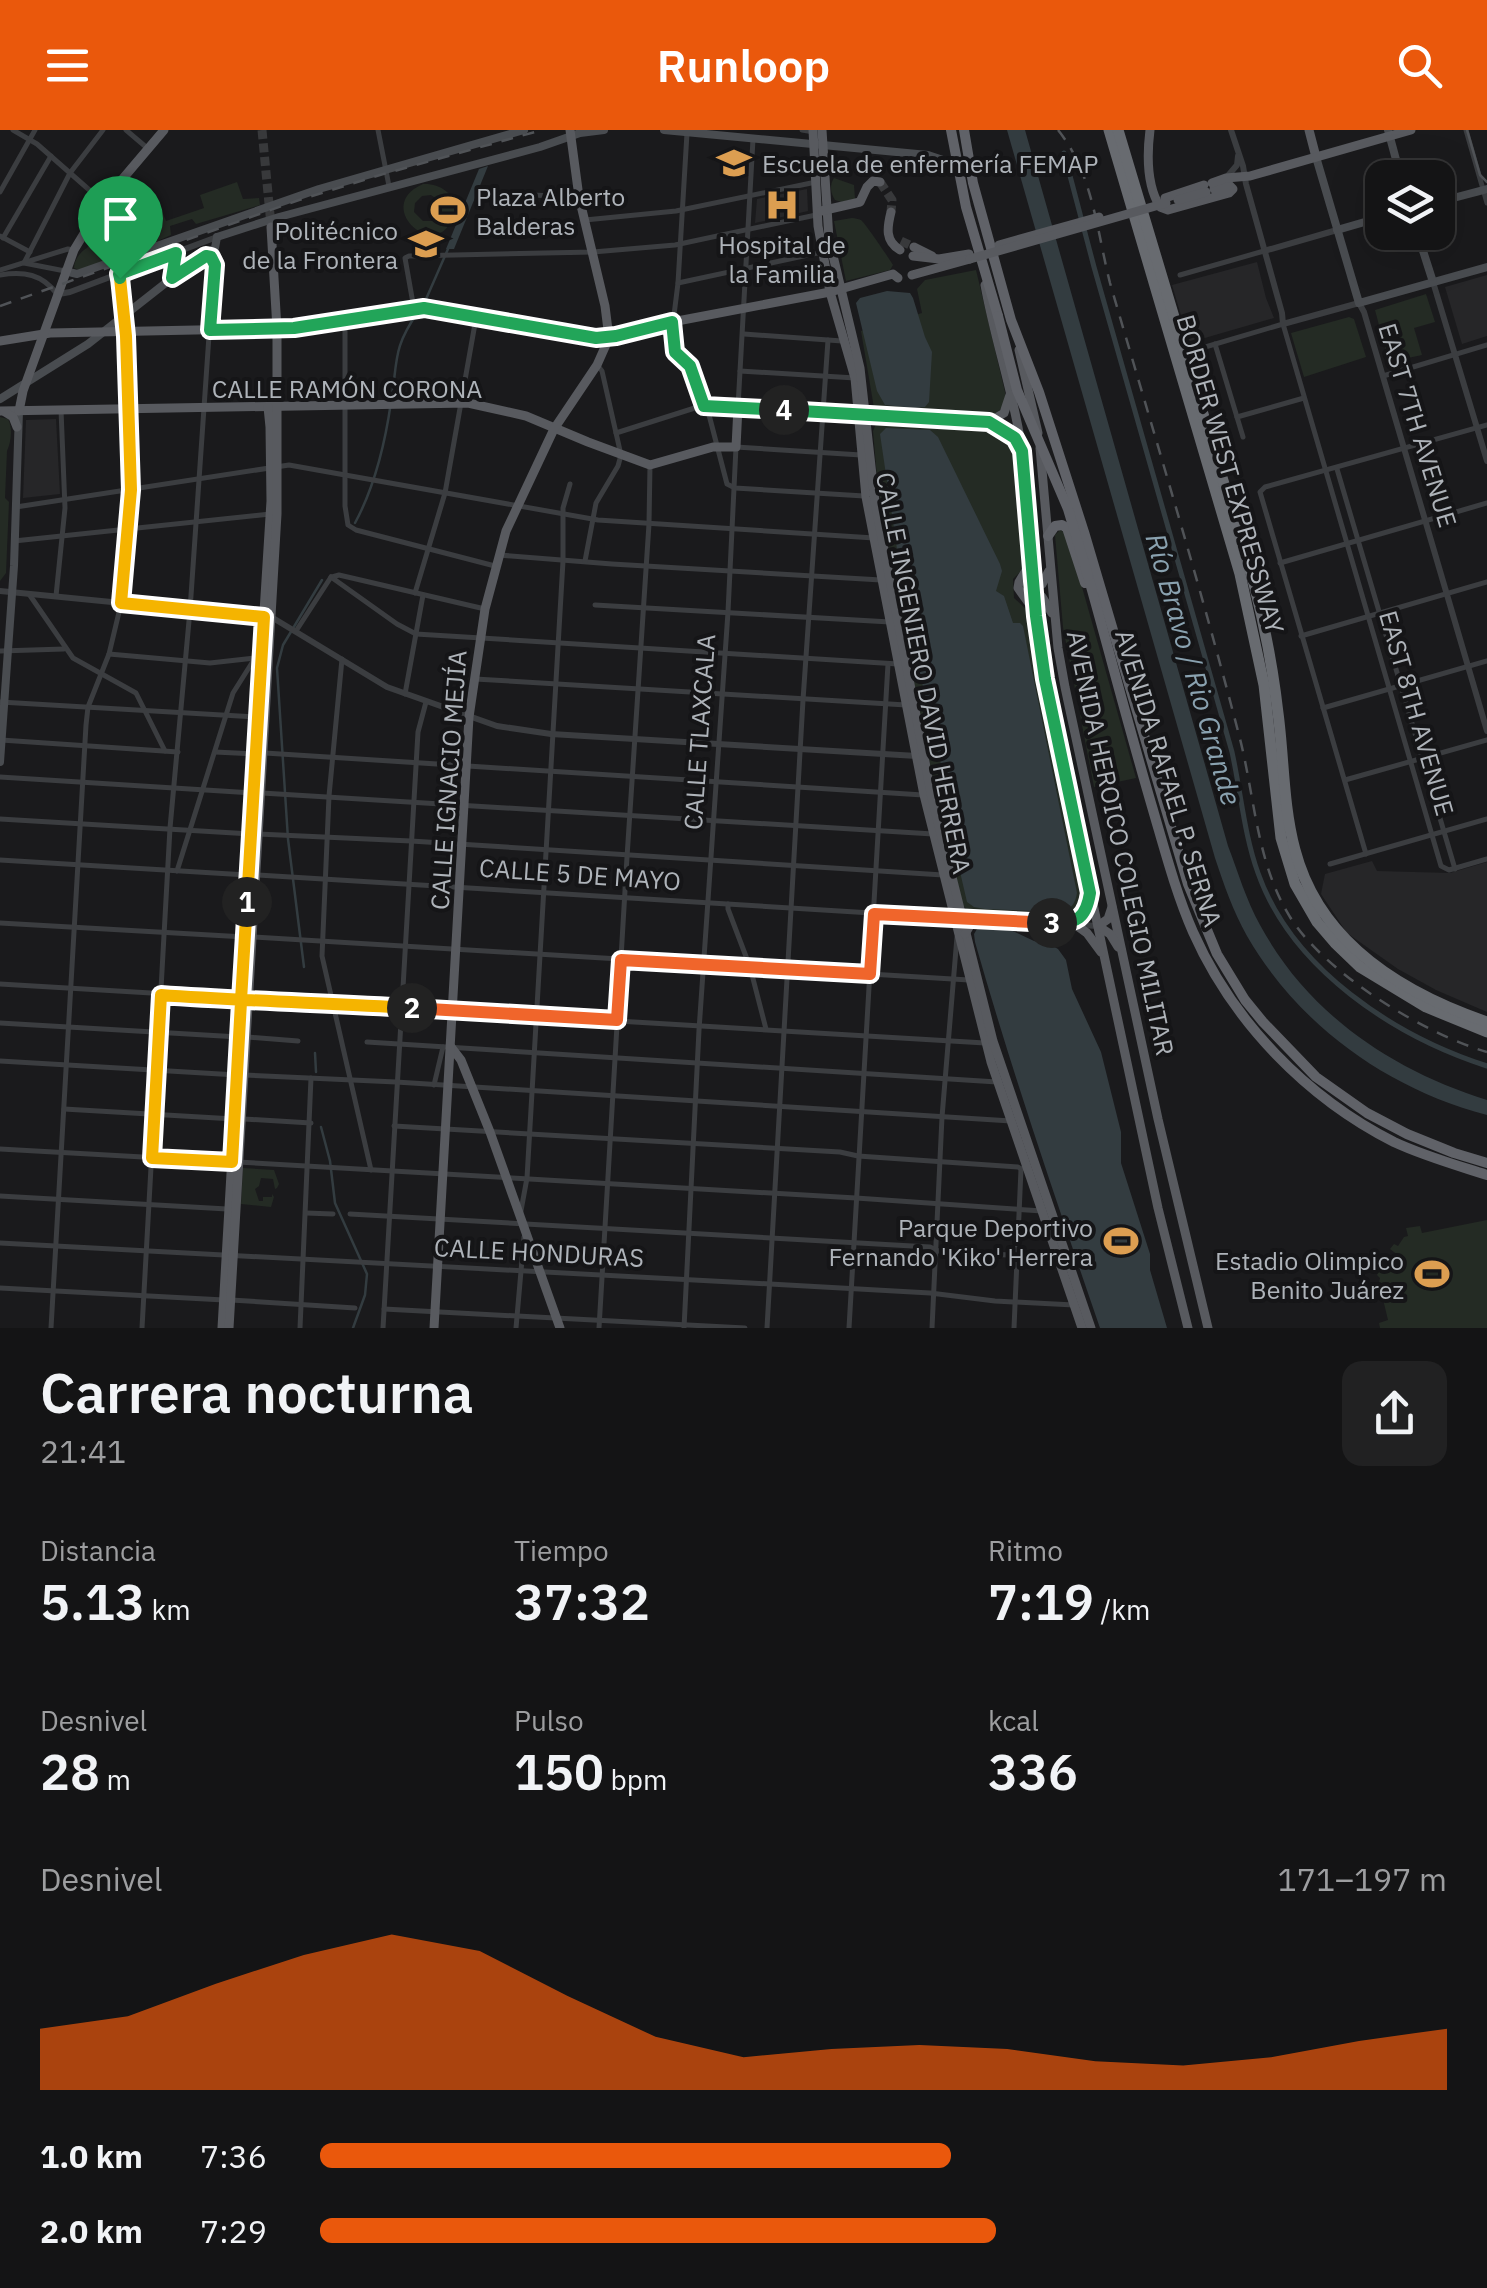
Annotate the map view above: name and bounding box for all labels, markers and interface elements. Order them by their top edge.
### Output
text: Runloop [657,36,830,94]
icon: menu [40,38,95,93]
icon: search [1392,38,1447,93]
school or university icon: Escuela de enfermería FEMAP [715,144,753,182]
place label: Escuela de enfermería FEMAP [762,147,1099,180]
map controls [1365,160,1455,250]
button: layers [1365,160,1455,250]
pin [78,176,163,279]
place label: Plaza Alberto Balderas [476,180,625,242]
hospital icon: Hospital de la Familia [763,186,801,224]
icon: arrive [93,191,148,246]
sports icon: Plaza Alberto Balderas [429,191,467,229]
place label: Politécnico de la Frontera [242,214,398,276]
school or university icon: Politécnico de la Frontera [407,225,445,263]
place label: Hospital de la Familia [718,228,846,290]
street label: BORDER WEST EXPRESSWAY [1170,311,1292,638]
street label: EAST 7TH AVENUE [1371,319,1465,531]
street label: CALLE RAMÓN CORONA [212,372,482,405]
pin: 4 [759,385,809,435]
text: 4 [776,391,792,428]
street label: CALLE INGENIERO DAVID HERRERA [869,469,979,877]
water label: Río Bravo / Rio Grande [1137,529,1251,809]
street label: EAST 8TH AVENUE [1372,607,1462,819]
street label: AVENIDA RAFAEL P. SERNA [1108,625,1230,931]
street label: AVENIDA HEROICO COLEGIO MILITAR [1060,627,1182,1059]
street label: CALLE TLAXCALA [676,633,722,831]
street label: CALLE IGNACIO MEJÍA [422,649,474,911]
street label: CALLE 5 DE MAYO [478,850,682,898]
pin: 1 [222,877,272,927]
text: 1 [239,883,255,920]
pin: 3 [1027,898,1077,948]
text: 3 [1044,904,1060,941]
pin: 2 [387,983,437,1033]
text: 2 [404,989,420,1026]
place label: Parque Deportivo Fernando 'Kiko' Herrera [828,1211,1093,1273]
sports icon: Parque Deportivo Fernando 'Kiko' Herrera [1102,1222,1140,1260]
street label: CALLE HONDURAS [433,1230,645,1274]
place label: Estadio Olimpico Benito Juárez [1215,1244,1404,1306]
sports icon: Estadio Olimpico Benito Juárez [1413,1255,1451,1293]
text: Carrera nocturna [40,1357,474,1428]
button: share [1342,1361,1447,1466]
text: 21:41 [40,1430,126,1472]
text: Distancia [40,1532,156,1569]
text: Tiempo [514,1532,609,1569]
text: Ritmo [988,1532,1063,1569]
text: 5.13 [40,1569,145,1634]
text: 37:32 [514,1569,650,1634]
text: 7:19 [988,1569,1094,1634]
text: km [145,1591,191,1628]
text: /km [1094,1591,1151,1628]
text: Desnivel [40,1702,147,1739]
text: Pulso [514,1702,584,1739]
text: kcal [988,1702,1039,1739]
text: 28 [40,1739,100,1804]
text: 150 [514,1739,604,1804]
text: 336 [988,1739,1078,1804]
text: m [100,1761,131,1798]
text: bpm [604,1761,668,1798]
text: Desnivel [40,1858,163,1900]
text: 171–197 m [1277,1858,1447,1900]
text: 1.0 km [40,2135,143,2177]
text: 7:36 [200,2135,267,2177]
text: 2.0 km [40,2210,143,2252]
text: 7:29 [200,2210,267,2252]

